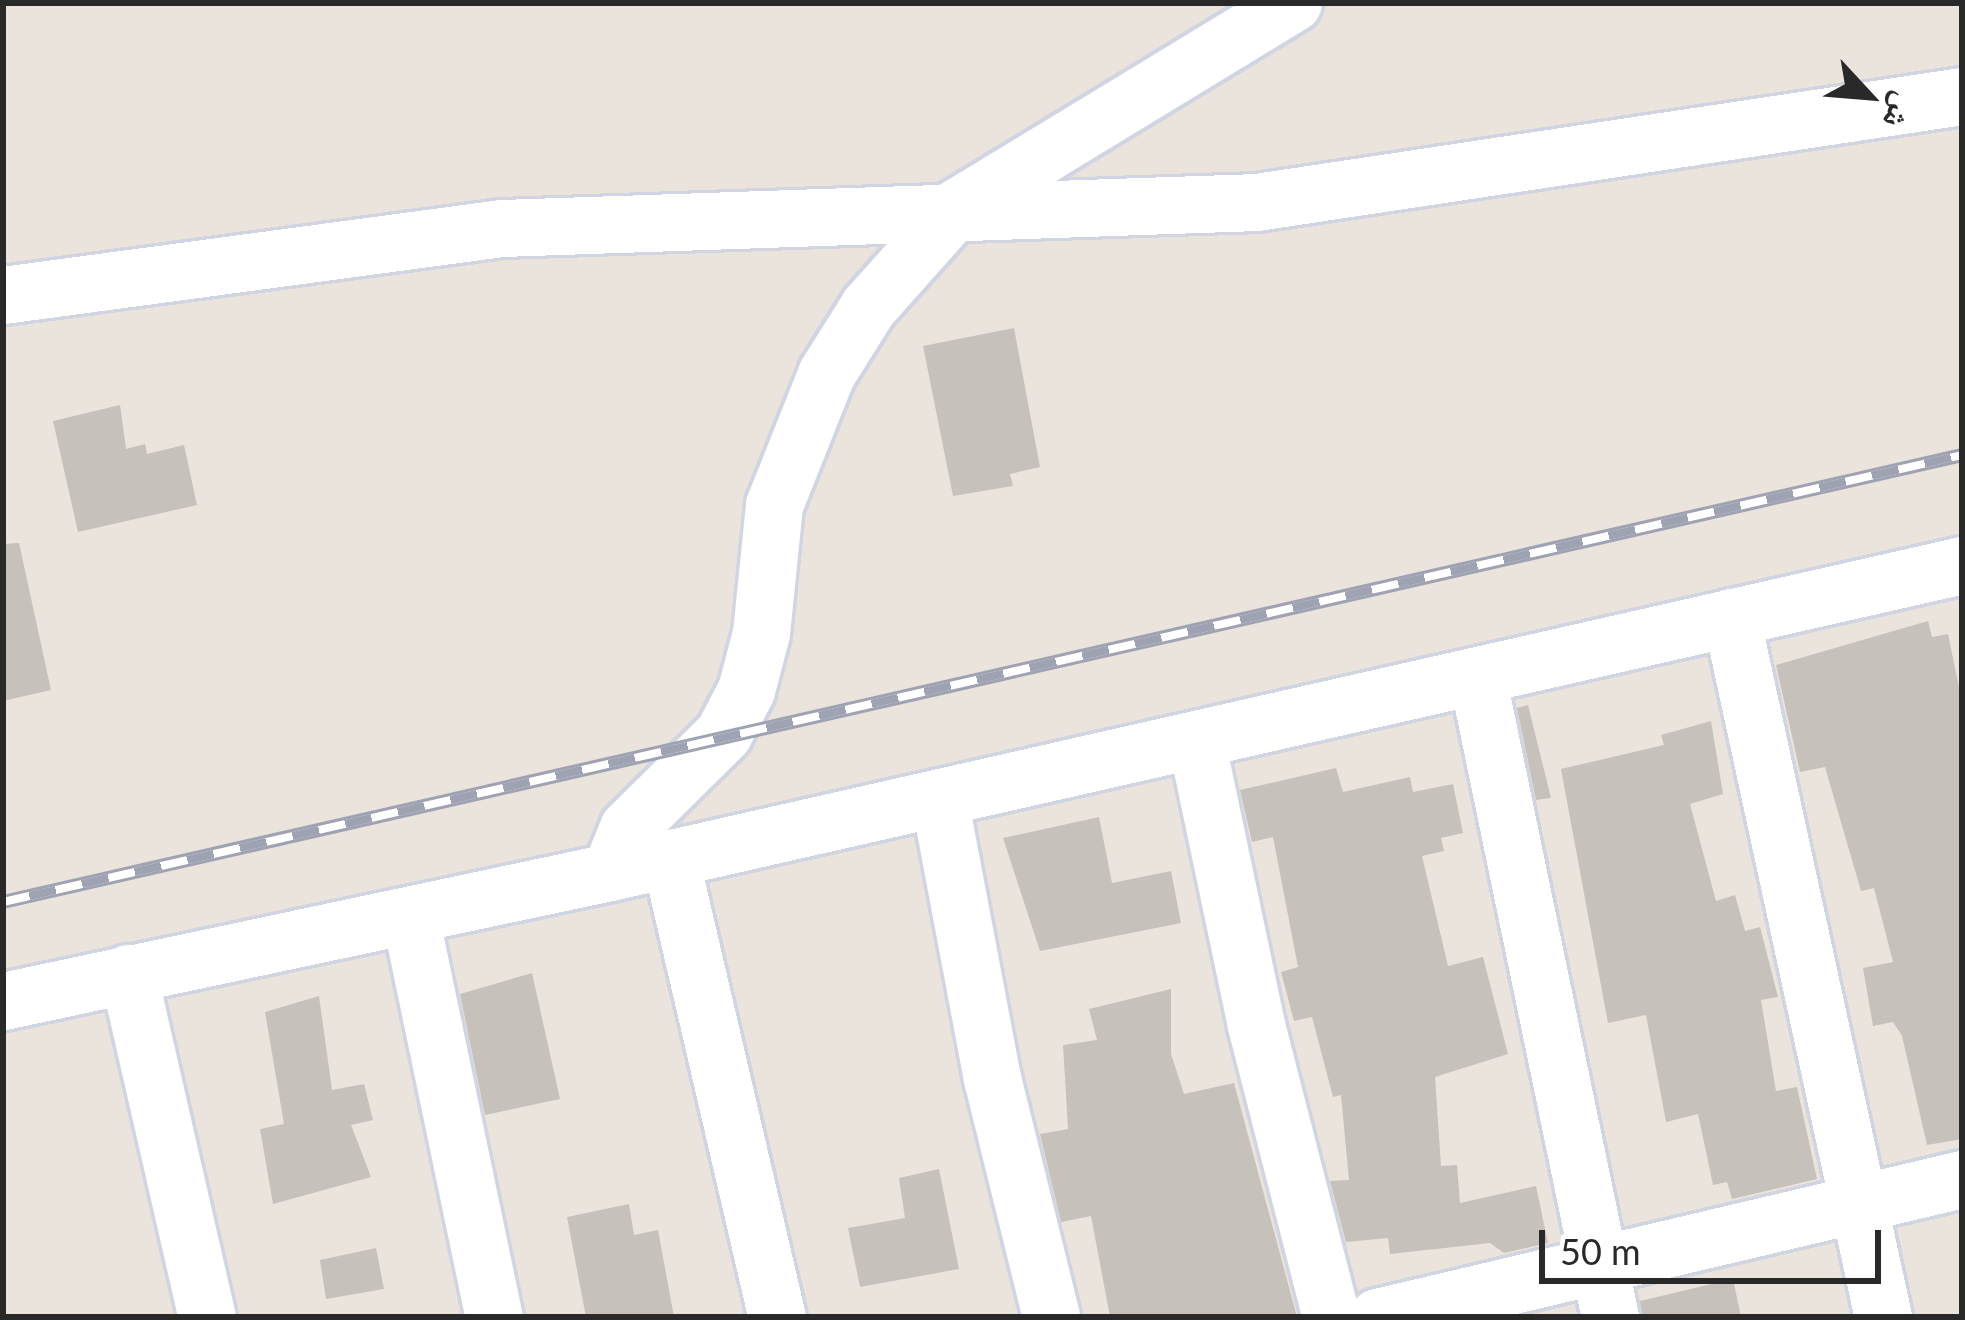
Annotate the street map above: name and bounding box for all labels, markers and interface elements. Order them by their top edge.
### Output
north arrow [1809,36,1929,156]
text: ش [1876,87,1927,136]
scale bar [1545,1206,1887,1280]
text: 50 m [1560,1229,1641,1273]

